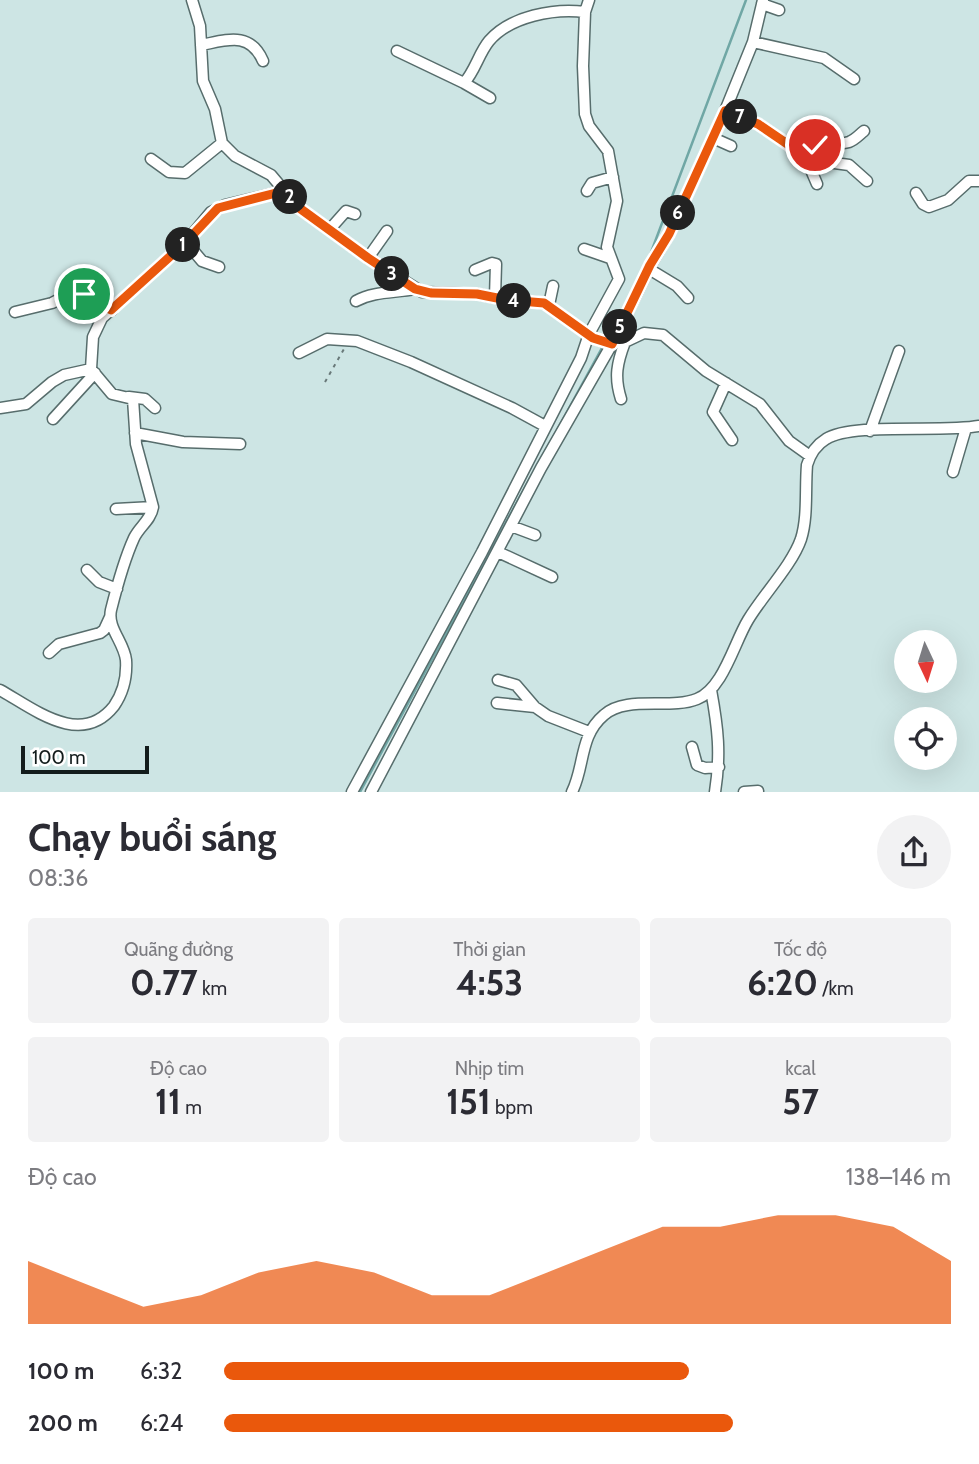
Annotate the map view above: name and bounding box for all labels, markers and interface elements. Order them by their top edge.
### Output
pin: 7 [722,100,758,134]
text: 7 [735,105,744,128]
pin [785,115,845,175]
icon: check [796,126,834,164]
pin: 2 [272,180,308,214]
text: 2 [284,185,295,208]
pin: 6 [660,196,696,230]
text: 6 [672,201,683,224]
pin: 1 [166,228,200,262]
text: 1 [179,233,186,256]
pin: 3 [374,256,410,292]
text: 3 [386,262,397,285]
pin [54,264,114,324]
icon: arrive [65,275,103,313]
pin: 4 [496,284,532,318]
text: 4 [508,289,519,312]
pin: 5 [602,310,638,344]
text: 5 [614,315,625,338]
north arrow [894,630,957,693]
map controls [894,630,957,770]
button: locate [894,707,957,770]
scale bar [21,743,149,775]
text: 100 m [32,746,86,769]
text: Chạy buổi sáng [28,814,276,861]
button: share [877,815,951,889]
text: 08:36 [28,864,88,892]
text: Quãng đường [124,938,233,961]
text: Thời gian [453,938,526,961]
text: Tốc độ [774,938,827,961]
text: 0.77 [130,961,198,1004]
text: 4:53 [456,961,523,1004]
text: 6:20 [747,961,818,1004]
text: km [198,977,227,1000]
text: /km [818,977,854,1000]
text: Độ cao [150,1057,207,1080]
text: Nhịp tim [455,1057,524,1080]
text: kcal [785,1057,816,1080]
text: 11 [155,1080,181,1123]
text: 151 [446,1080,491,1123]
text: 57 [782,1080,819,1123]
text: m [181,1096,202,1119]
text: bpm [491,1096,533,1119]
text: Độ cao [28,1163,97,1191]
text: 138–146 m [846,1163,951,1191]
text: 100 m [28,1357,94,1385]
text: 6:32 [140,1357,182,1385]
text: 200 m [28,1409,98,1437]
text: 6:24 [140,1409,183,1437]

